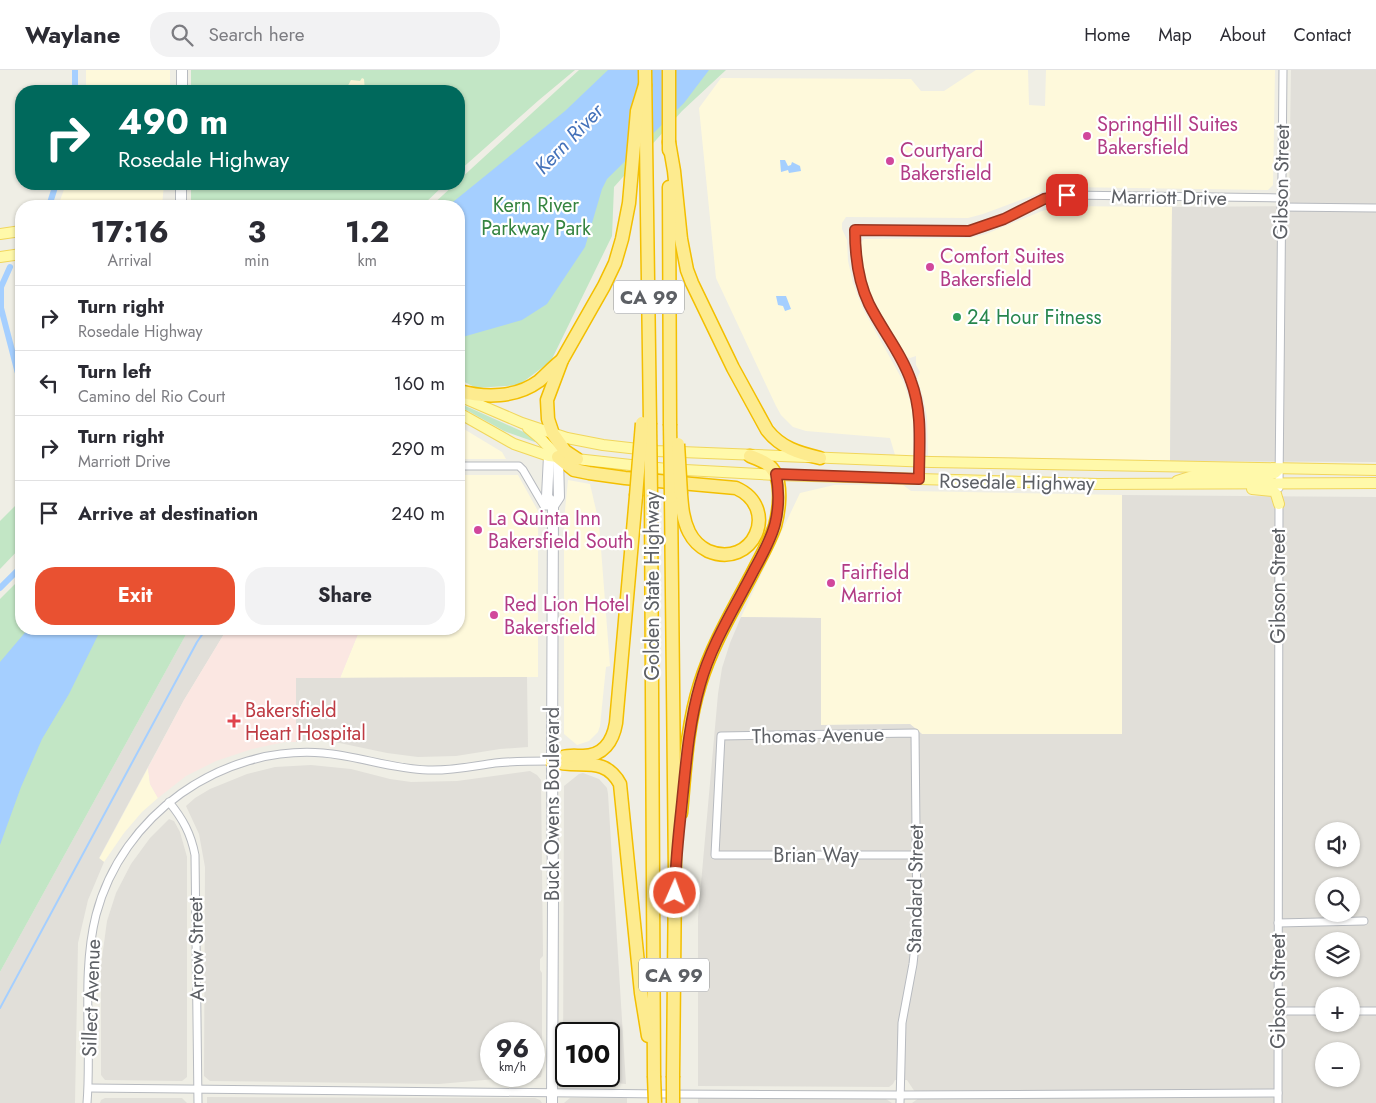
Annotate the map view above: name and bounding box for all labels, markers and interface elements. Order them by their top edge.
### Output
search box [150,12,500,57]
text: Waylane [25,17,120,52]
icon: search [168,21,196,49]
text: Search here [208,21,305,48]
text: Home [1084,22,1130,48]
text: Map [1158,22,1192,48]
text: About [1220,22,1265,48]
text: Contact [1293,22,1351,48]
water label: Kern River [528,96,611,181]
text: 490 m [118,97,228,147]
icon: right [35,105,100,170]
place label: SpringHill Suites Bakersfield [1097,110,1238,162]
street label: Gibson Street [1266,124,1297,240]
marker: SpringHill Suites Bakersfield [1081,130,1093,142]
place label: Courtyard Bakersfield [900,136,992,188]
text: Rosedale Highway [118,143,289,175]
marker: Courtyard Bakersfield [884,155,896,167]
pin [1046,174,1088,216]
icon: arrive [1053,181,1081,209]
street label: Marriott Drive [1111,182,1227,213]
park label: Kern River Parkway Park [481,191,591,243]
text: 17:16 [90,210,169,253]
text: 3 [248,210,266,253]
text: 1.2 [345,210,390,253]
place label: Comfort Suites Bakersfield [940,242,1064,294]
text: Arrival [108,249,152,272]
text: min [244,249,269,272]
text: km [357,249,377,272]
marker: Comfort Suites Bakersfield [924,261,936,273]
road number: CA 99 [614,280,684,313]
text: Turn right [78,293,164,320]
place label: 24 Hour Fitness [967,303,1102,332]
icon: right [35,304,63,332]
text: 490 m [391,305,445,332]
marker: 24 Hour Fitness [951,311,963,323]
text: Rosedale Highway [78,320,203,343]
text: Turn left [78,358,151,385]
icon: left [35,369,63,397]
text: 160 m [394,370,445,397]
text: Camino del Rio Court [78,385,225,408]
text: Turn right [78,423,164,450]
icon: right [35,434,63,462]
text: 290 m [391,435,445,462]
text: Marriott Drive [78,450,171,473]
street label: Rosedale Highway [939,467,1095,498]
street label: Golden State Highway [638,491,667,680]
icon: arrive [35,499,63,527]
text: Arrive at destination [78,500,258,527]
text: 240 m [391,500,445,527]
place label: La Quinta Inn Bakersfield South [488,504,633,556]
marker: La Quinta Inn Bakersfield South [472,524,484,536]
street label: Gibson Street [1264,528,1293,644]
place label: Fairfield Marriot [841,558,909,610]
button: Exit [35,567,235,625]
button: Share [245,567,445,625]
marker: Fairfield Marriot [825,577,837,589]
place label: Red Lion Hotel Bakersfield [504,590,629,642]
marker: Red Lion Hotel Bakersfield [488,609,500,621]
place label: Bakersfield Heart Hospital [245,696,366,748]
street label: Buck Owens Boulevard [538,707,567,901]
marker: Bakersfield Heart Hospital [227,714,241,728]
street label: Thomas Avenue [752,720,884,751]
map controls [1315,822,1360,1087]
button: sound [1315,822,1360,867]
street label: Standard Street [900,824,931,954]
street label: Brian Way [773,841,859,870]
position arrow [648,866,700,918]
button: search [1315,877,1360,922]
street label: Arrow Street [181,896,212,1002]
button: layers [1315,932,1360,977]
street label: Gibson Street [1264,933,1293,1049]
street label: Sillect Avenue [75,938,108,1058]
road number: CA 99 [639,958,709,992]
button: + [1315,987,1360,1032]
speed limit sign: 100 [555,1022,620,1087]
text: 96 [496,1030,529,1066]
button: − [1315,1042,1360,1087]
text: km/h [499,1058,526,1076]

